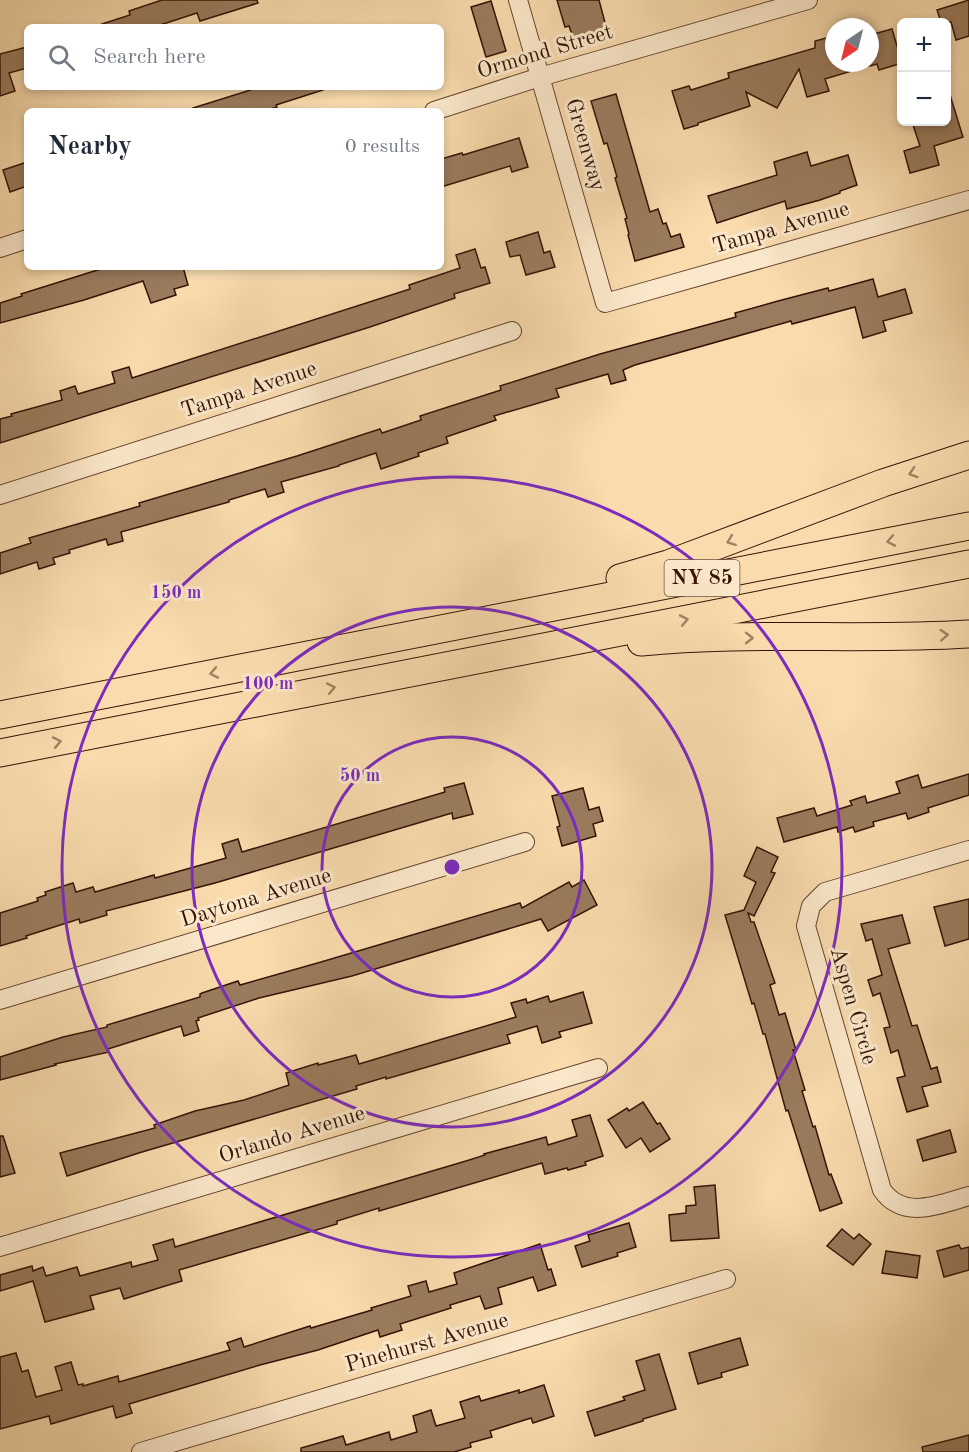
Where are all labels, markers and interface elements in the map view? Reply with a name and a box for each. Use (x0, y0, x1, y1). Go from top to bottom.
north arrow (825, 18, 879, 72)
map controls (897, 18, 951, 126)
button: + (897, 18, 951, 72)
street label: Ormond Street (475, 21, 615, 83)
search box (24, 24, 444, 90)
icon: search (45, 41, 78, 74)
text: Search here (93, 46, 206, 68)
button: − (897, 72, 951, 126)
street label: Greenway (561, 96, 609, 194)
text: Nearby (48, 134, 132, 160)
text: 0 results (345, 137, 420, 157)
street label: Tampa Avenue (710, 198, 852, 258)
street label: Tampa Avenue (178, 358, 320, 422)
one-way arrow (908, 466, 919, 478)
one-way arrow (726, 533, 736, 546)
one-way arrow (886, 534, 896, 547)
road number: NY 85 (664, 560, 740, 596)
text: 150 m (151, 584, 201, 602)
one-way arrow (678, 614, 688, 627)
one-way arrow (940, 628, 949, 641)
one-way arrow (745, 632, 754, 644)
one-way arrow (209, 666, 219, 679)
text: 100 m (243, 675, 293, 693)
one-way arrow (326, 682, 336, 695)
one-way arrow (52, 736, 62, 749)
text: 50 m (340, 767, 380, 785)
centre of rings (442, 857, 462, 877)
street label: Daytona Avenue (178, 865, 334, 931)
street label: Aspen Circle (826, 945, 880, 1067)
street label: Orlando Avenue (216, 1102, 368, 1168)
street label: Pinehurst Avenue (343, 1309, 511, 1377)

